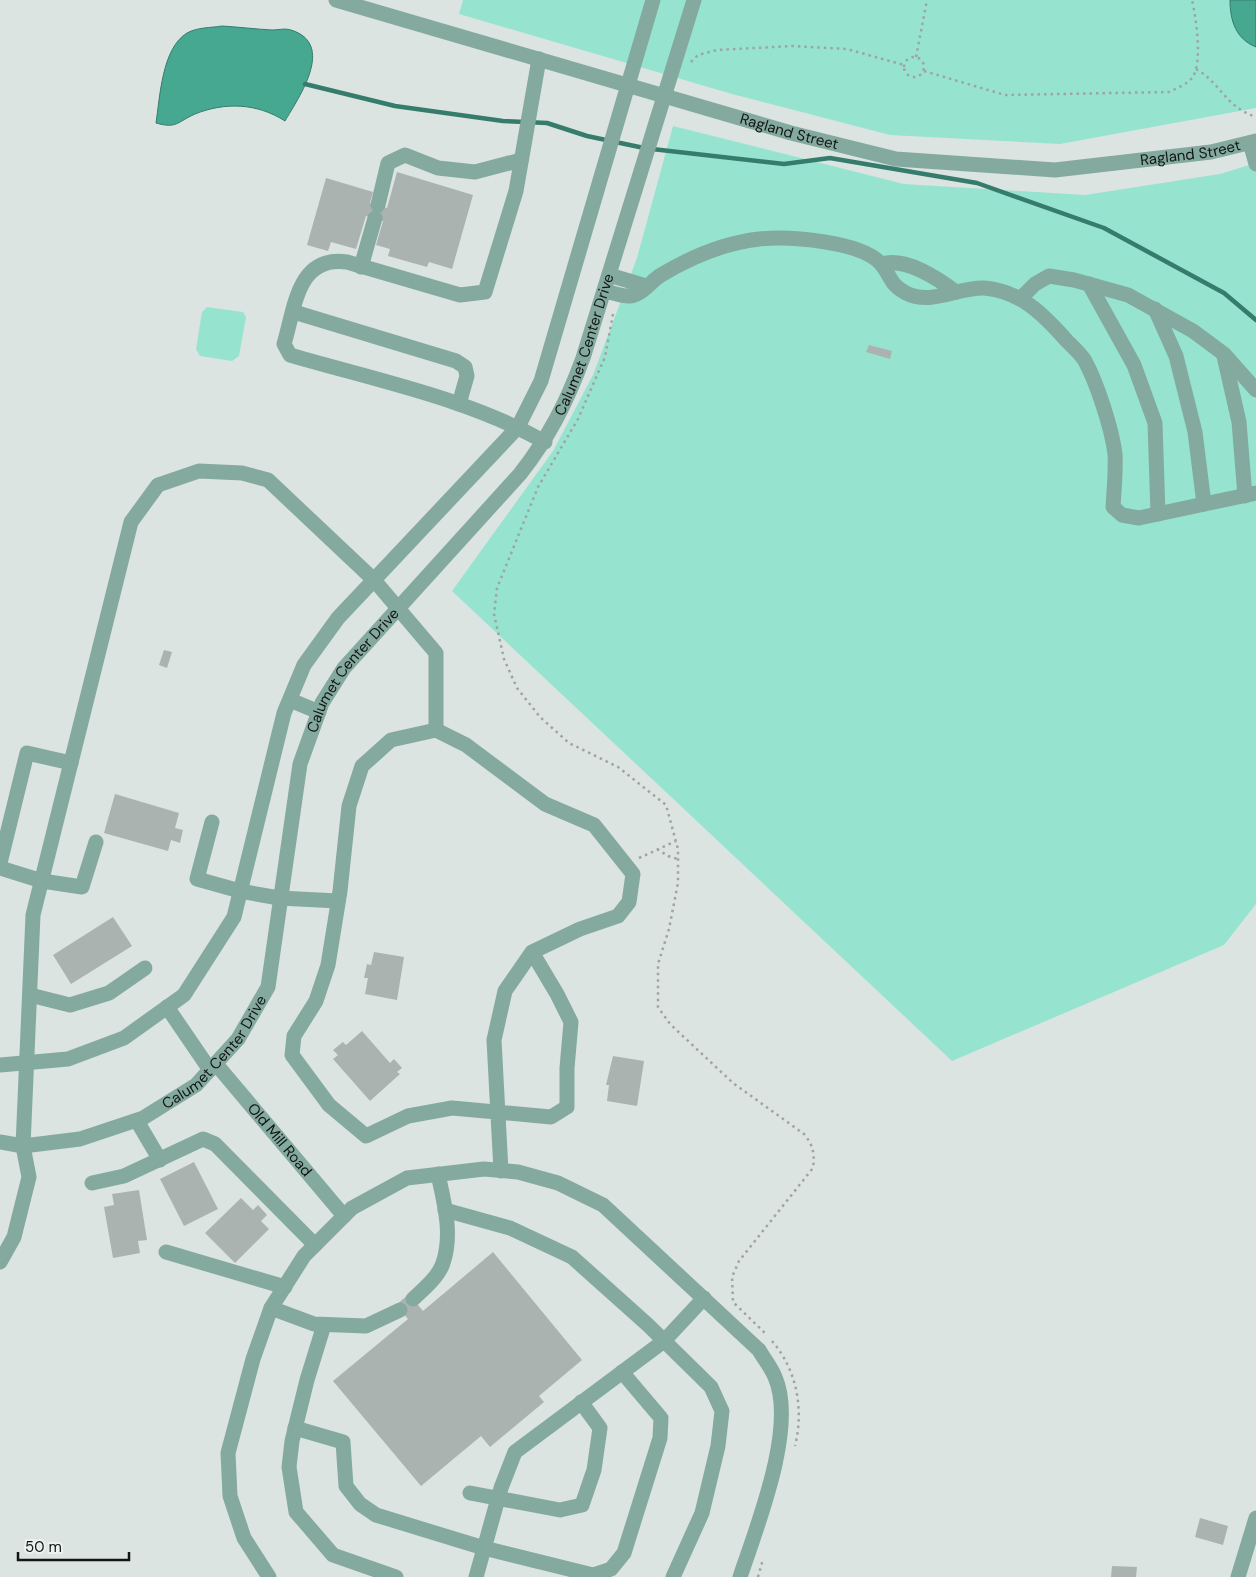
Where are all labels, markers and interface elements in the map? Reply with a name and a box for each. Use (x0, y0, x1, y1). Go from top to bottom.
street label: Ragland Street (738, 109, 841, 154)
street label: Ragland Street (1139, 135, 1243, 170)
street label: Calumet Center Drive (550, 271, 619, 419)
street label: Calumet Center Drive (302, 604, 403, 735)
street label: Calumet Center Drive (158, 992, 271, 1114)
street label: Old Mill Road (243, 1099, 317, 1181)
scale bar (18, 1530, 129, 1562)
text: 50 m (25, 1537, 62, 1557)

